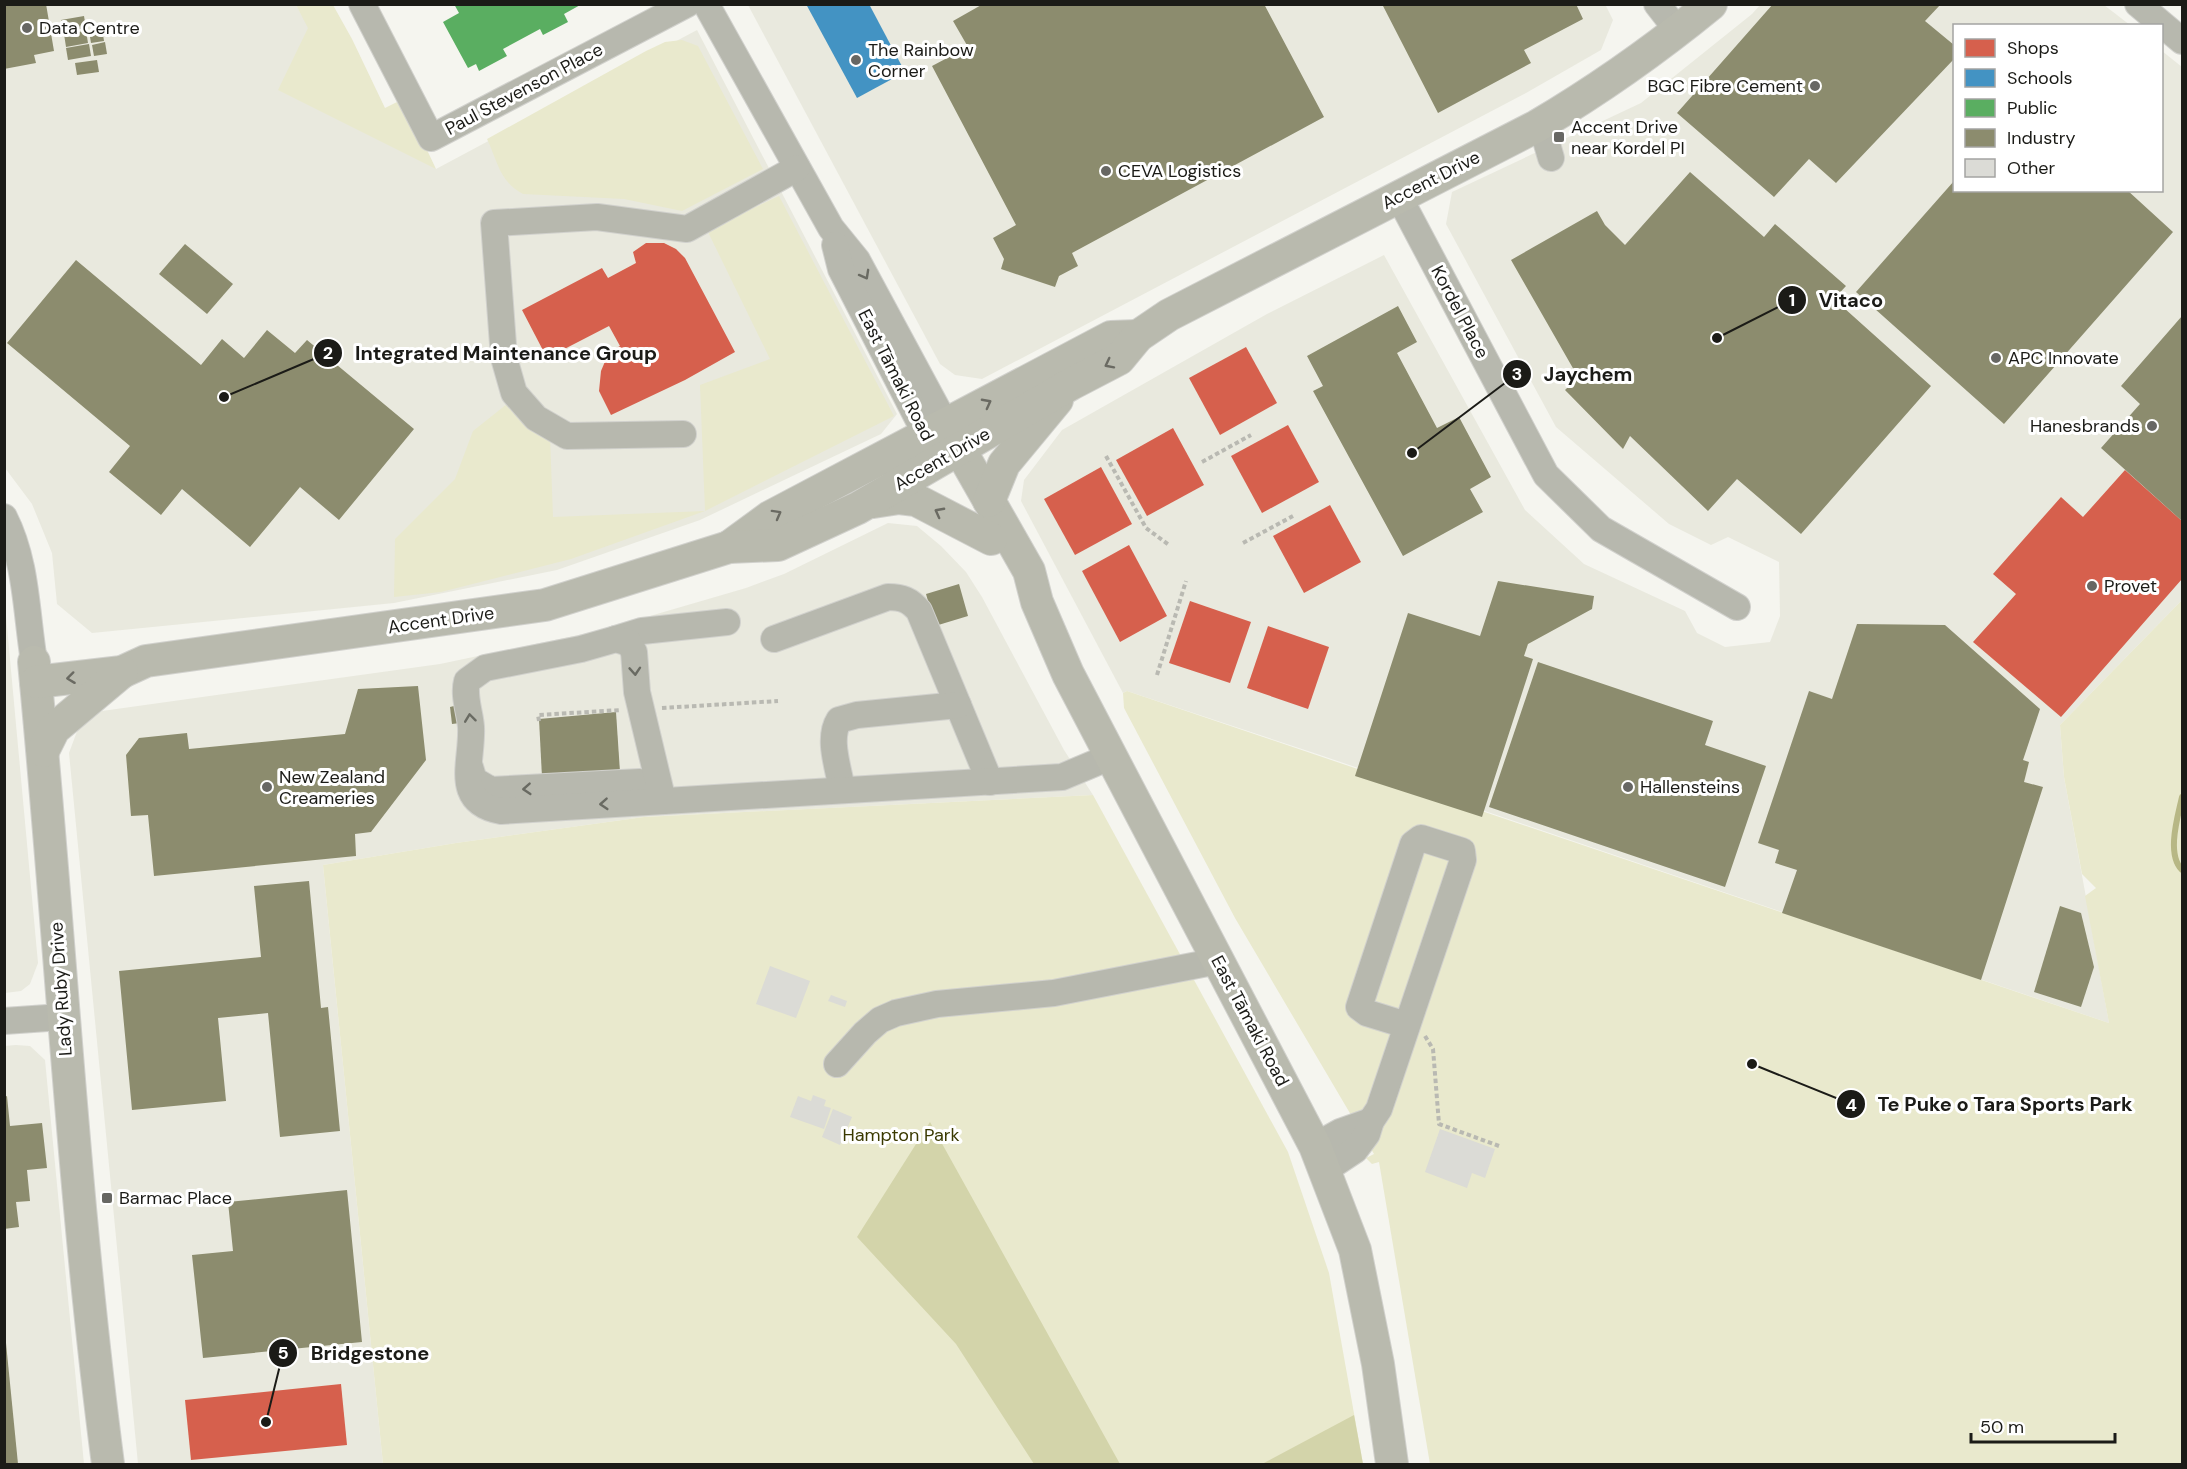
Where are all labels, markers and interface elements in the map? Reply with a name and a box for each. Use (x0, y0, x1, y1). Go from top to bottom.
place label: Data Centre (39, 16, 140, 40)
marker: Data Centre (20, 21, 34, 35)
legend (1953, 24, 2163, 192)
text: Shops (2007, 36, 2059, 60)
street label: Paul Stevenson Place (441, 37, 607, 141)
place label: The Rainbow Corner (868, 38, 974, 83)
marker: The Rainbow Corner (849, 53, 863, 67)
text: Schools (2007, 66, 2072, 90)
place label: BGC Fibre Cement (1647, 74, 1803, 98)
marker: BGC Fibre Cement (1808, 79, 1822, 93)
text: Public (2007, 96, 2058, 120)
place label: Accent Drive near Kordel PI (1571, 115, 1685, 160)
text: Industry (2007, 126, 2076, 150)
marker: Accent Drive near Kordel PI (1552, 130, 1566, 144)
street label: Accent Drive (1378, 145, 1484, 215)
text: Other (2007, 156, 2056, 180)
place label: CEVA Logistics (1118, 159, 1241, 183)
marker: CEVA Logistics (1099, 164, 1113, 178)
street label: Kordel Place (1425, 261, 1495, 363)
one-way arrow (858, 269, 869, 279)
callout: Vitaco (1777, 281, 1895, 319)
text: Vitaco (1819, 287, 1883, 313)
text: 1 (1789, 288, 1795, 312)
street label: East Tāmaki Road (852, 305, 940, 445)
callout: Integrated Maintenance Group (313, 334, 669, 372)
text: Integrated Maintenance Group (355, 340, 657, 366)
text: 2 (323, 341, 333, 365)
place label: APC Innovate (2008, 346, 2119, 370)
marker: APC Innovate (1989, 351, 2003, 365)
callout: Jaychem (1502, 355, 1645, 393)
one-way arrow (1104, 357, 1115, 369)
text: Jaychem (1544, 361, 1632, 387)
text: 3 (1512, 362, 1522, 386)
one-way arrow (980, 399, 991, 410)
place label: Hanesbrands (2030, 414, 2140, 438)
marker: Hanesbrands (2145, 419, 2159, 433)
street label: Accent Drive (890, 422, 994, 496)
one-way arrow (935, 508, 946, 519)
one-way arrow (771, 510, 781, 521)
place label: Provet (2104, 574, 2157, 598)
marker: Provet (2085, 579, 2099, 593)
street label: Accent Drive (386, 601, 496, 639)
one-way arrow (628, 667, 641, 676)
one-way arrow (67, 671, 76, 684)
one-way arrow (464, 713, 476, 722)
place label: New Zealand Creameries (279, 765, 385, 810)
place label: Hallensteins (1640, 775, 1740, 799)
marker: New Zealand Creameries (260, 780, 274, 794)
marker: Hallensteins (1621, 780, 1635, 794)
one-way arrow (523, 782, 532, 795)
one-way arrow (600, 797, 609, 810)
street label: Lady Ruby Drive (44, 921, 78, 1057)
street label: East Tāmaki Road (1205, 951, 1295, 1091)
callout: Te Puke o Tara Sports Park (1836, 1085, 2145, 1123)
text: Te Puke o Tara Sports Park (1877, 1091, 2133, 1117)
text: 4 (1845, 1093, 1857, 1117)
park label: Hampton Park (842, 1123, 960, 1147)
place label: Barmac Place (119, 1186, 232, 1210)
marker: Barmac Place (100, 1191, 114, 1205)
callout: Bridgestone (268, 1334, 441, 1372)
text: Bridgestone (311, 1340, 429, 1366)
text: 5 (277, 1341, 289, 1365)
scale bar (1971, 1406, 2115, 1444)
text: 50 m (1980, 1415, 2024, 1439)

